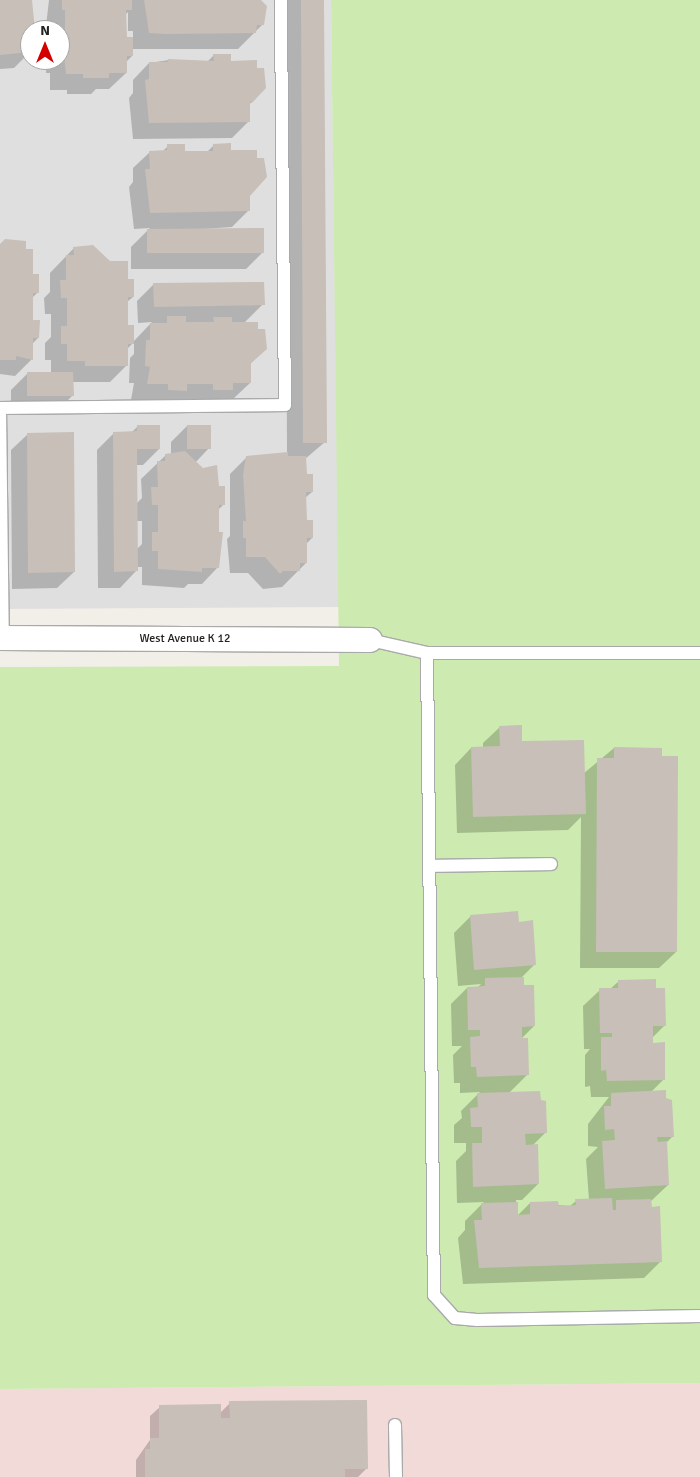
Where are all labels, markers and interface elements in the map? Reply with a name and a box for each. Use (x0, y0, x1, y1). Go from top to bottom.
north arrow (20, 20, 70, 70)
text: N (40, 22, 50, 39)
street label: West Avenue K 12 (140, 632, 230, 646)

